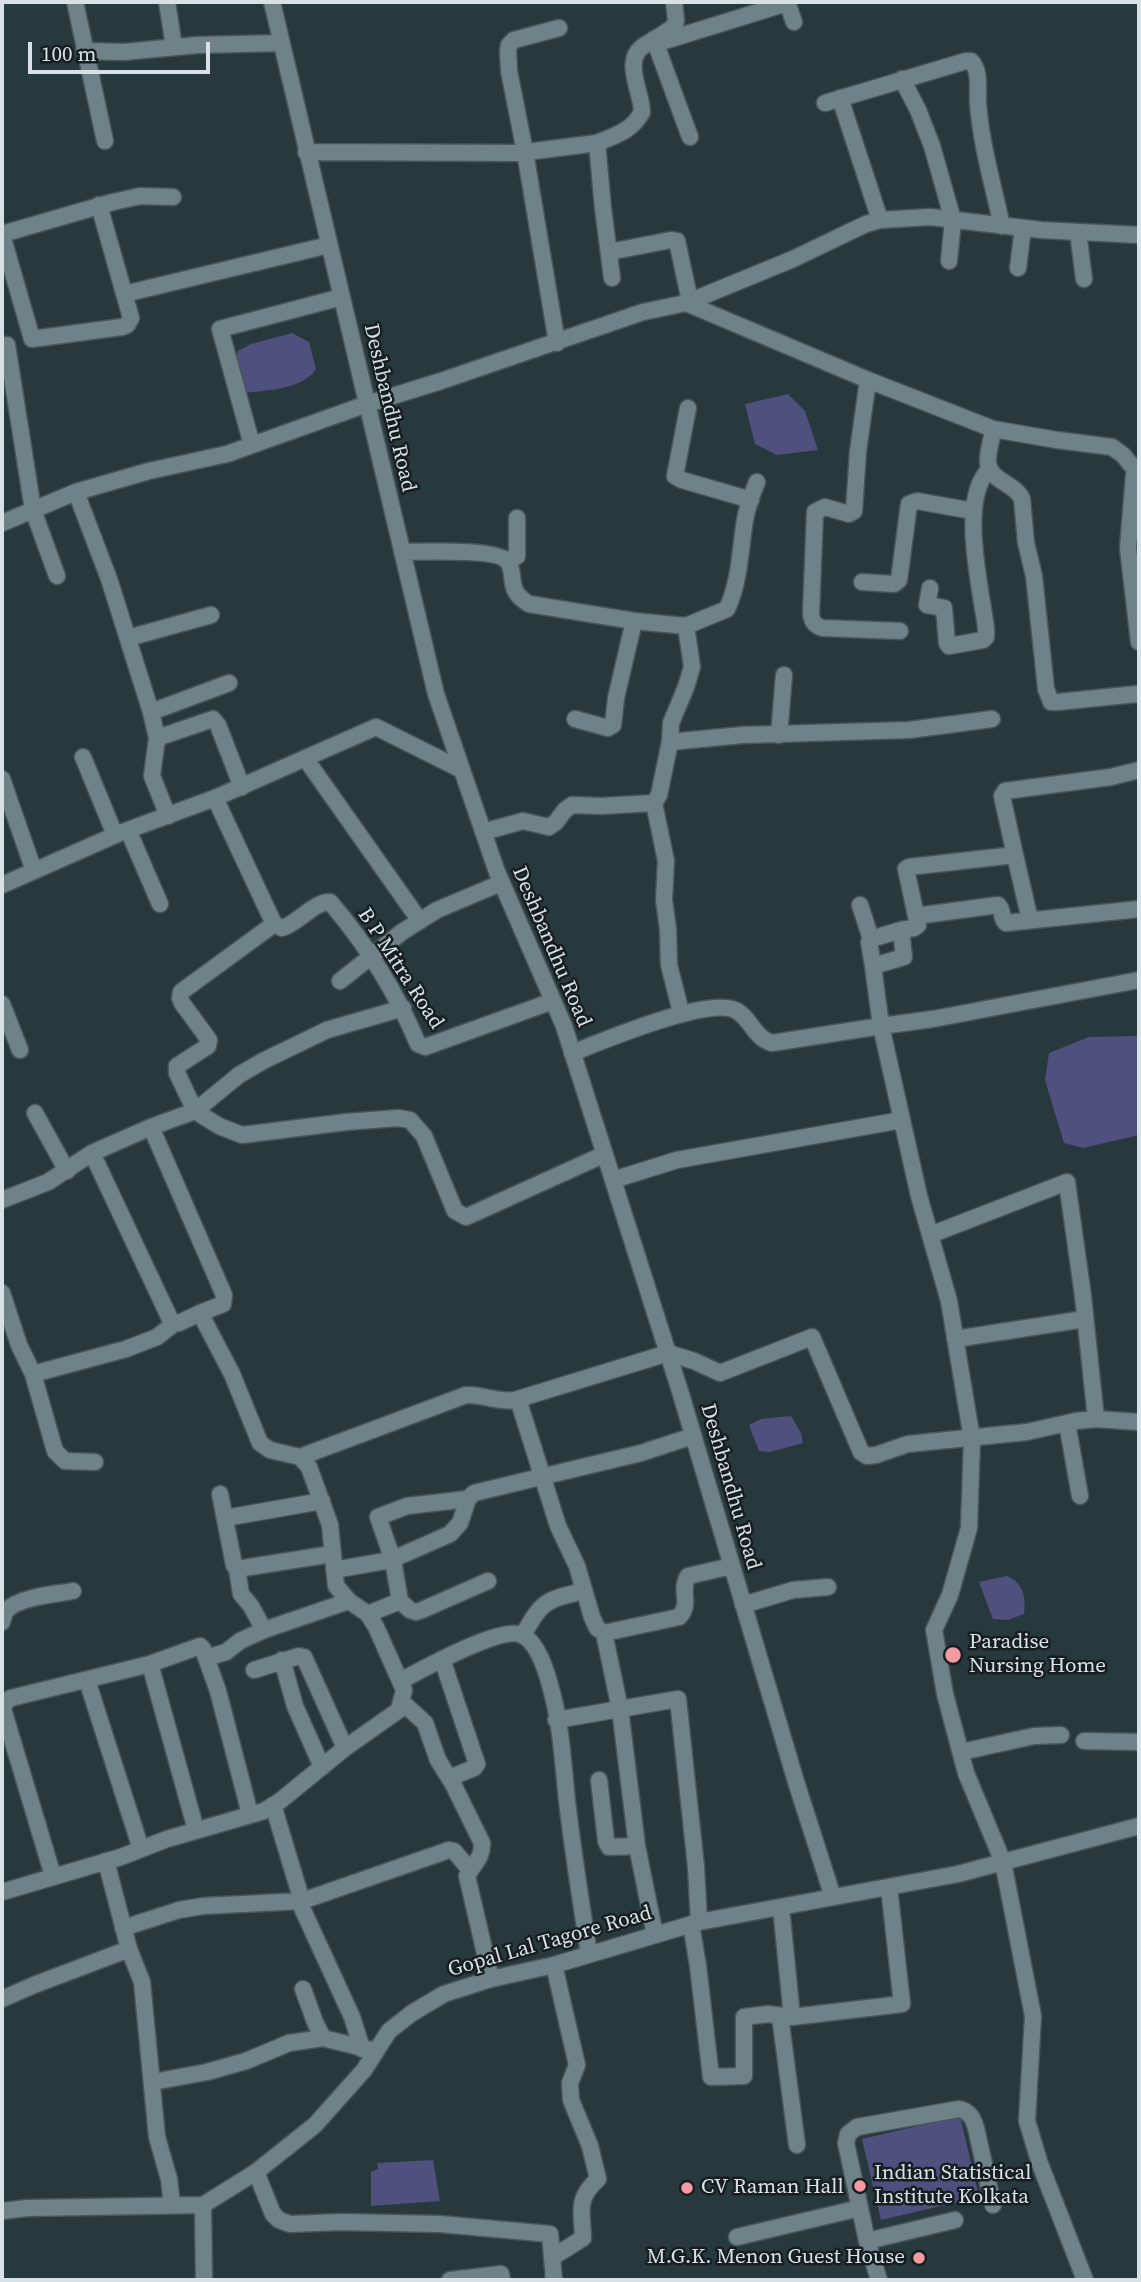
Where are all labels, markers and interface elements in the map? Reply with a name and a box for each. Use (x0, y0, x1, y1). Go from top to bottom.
scale bar (32, 28, 214, 72)
text: 100 m (41, 39, 96, 68)
street label: Deshbandhu Road (357, 322, 421, 494)
street label: Deshbandhu Road (506, 863, 596, 1031)
street label: B P Mitra Road (352, 904, 448, 1034)
street label: Deshbandhu Road (694, 1401, 766, 1573)
place label: Paradise Nursing Home (969, 1630, 1106, 1680)
marker: Paradise Nursing Home (943, 1645, 963, 1665)
street label: Gopal Lal Tagore Road (445, 1901, 655, 1983)
place label: Indian Statistical Institute Kolkata (874, 2161, 1031, 2211)
place label: CV Raman Hall (701, 2175, 844, 2201)
marker: Indian Statistical Institute Kolkata (852, 2178, 868, 2194)
marker: CV Raman Hall (679, 2180, 695, 2196)
place label: M.G.K. Menon Guest House (647, 2245, 905, 2271)
marker: M.G.K. Menon Guest House (911, 2250, 927, 2266)

